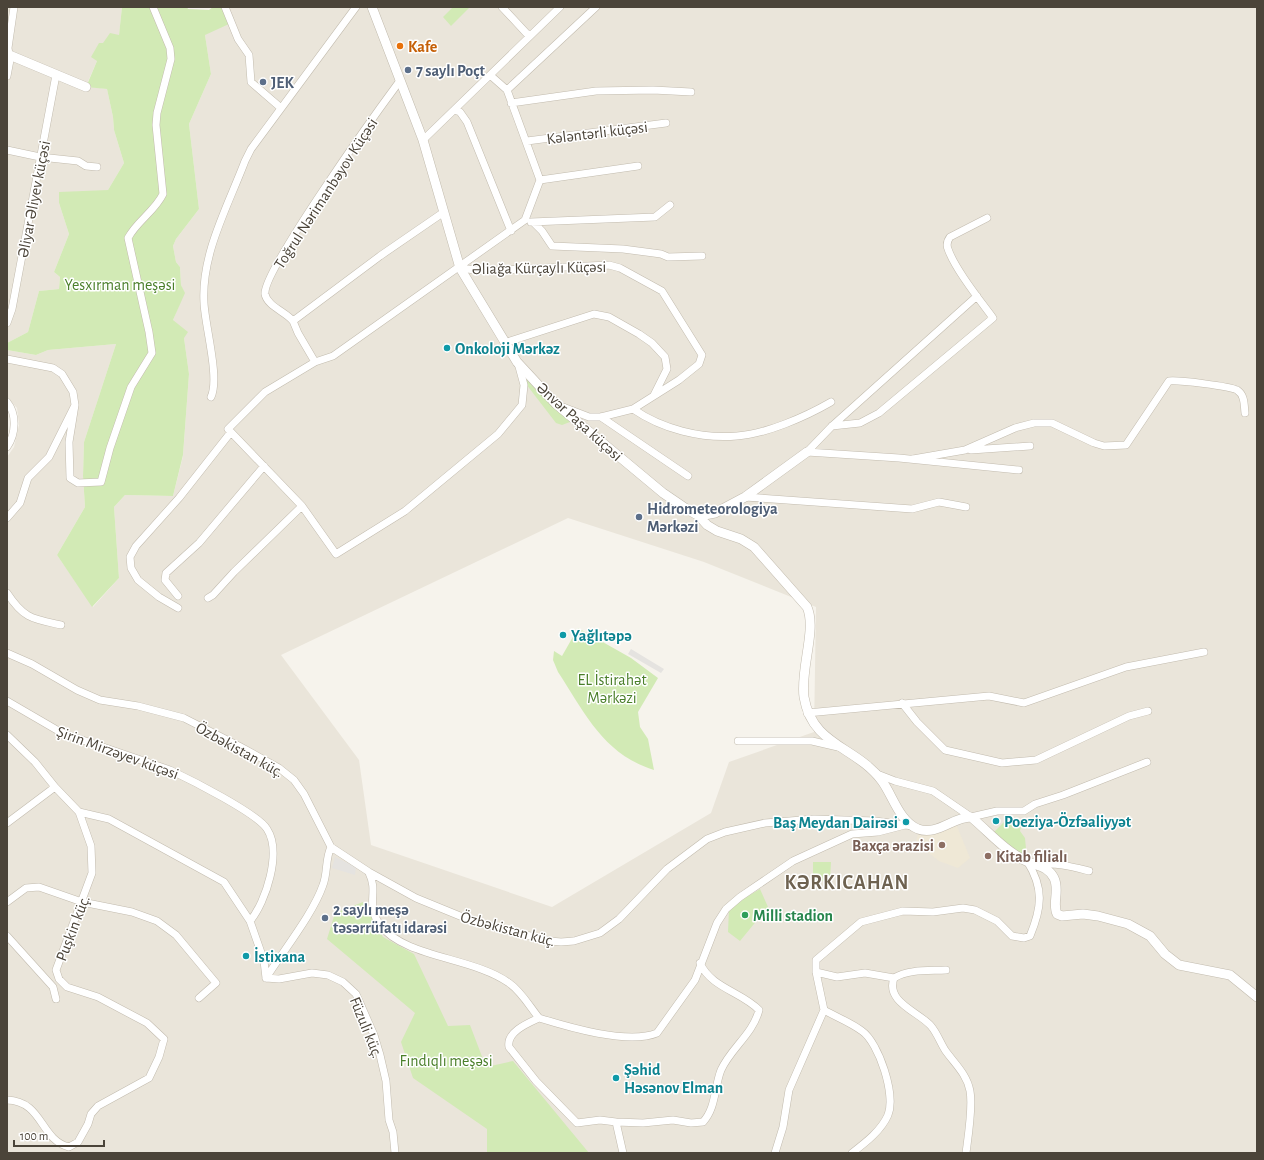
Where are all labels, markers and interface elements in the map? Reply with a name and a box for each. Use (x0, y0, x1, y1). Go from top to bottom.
place label: Kafe (408, 39, 438, 55)
marker: Kafe (395, 41, 405, 51)
place label: 7 saylı Poçt (416, 63, 485, 80)
marker: 7 saylı Poçt (403, 65, 413, 75)
place label: JEK (271, 75, 295, 91)
marker: JEK (258, 77, 268, 87)
street label: Toğrul Nərimanbəyov Küçəsi (271, 115, 381, 272)
street label: Kələntərli küçəsi (546, 119, 649, 147)
street label: Əliyar Əliyev küçəsi (15, 139, 54, 259)
street label: Əliağa Kürçaylı Küçəsi (472, 259, 607, 278)
park label: Yesxırman meşəsi (65, 277, 175, 293)
place label: Onkoloji Mərkəz (455, 341, 560, 358)
marker: Onkoloji Mərkəz (442, 343, 452, 353)
street label: Ənvər Paşa küçəsi (533, 379, 625, 464)
place label: Hidrometeorologiya Mərkəzi (647, 501, 778, 535)
marker: Hidrometeorologiya Mərkəzi (634, 512, 644, 522)
place label: Yağlıtəpə (571, 628, 632, 644)
marker: Yağlıtəpə (558, 630, 568, 640)
park label: EL İstirahət Mərkəzi (577, 670, 647, 706)
street label: Özbəkistan küç. (193, 718, 287, 780)
street label: Şirin Mirzəyev küçəsi (54, 723, 181, 783)
place label: Poeziya-Özfəaliyyət (1004, 812, 1132, 831)
place label: Baş Meydan Dairəsi (773, 815, 898, 832)
marker: Poeziya-Özfəaliyyət (991, 816, 1001, 826)
marker: Baş Meydan Dairəsi (901, 817, 911, 827)
place label: Baxça ərazisi (852, 838, 934, 854)
marker: Baxça ərazisi (937, 840, 947, 850)
place label: Kitab filialı (996, 849, 1067, 865)
marker: Kitab filialı (983, 851, 993, 861)
district label: KƏRKICAHAN (784, 873, 910, 893)
street label: Puşkin küç. (53, 893, 93, 963)
place label: 2 saylı meşə təsərrüfatı idarəsi (333, 902, 447, 936)
street label: Özbəkistan küç. (459, 907, 557, 949)
place label: Milli stadion (753, 908, 833, 924)
marker: Milli stadion (740, 910, 750, 920)
marker: 2 saylı meşə təsərrüfatı idarəsi (320, 913, 330, 923)
place label: İstixana (254, 947, 305, 965)
marker: İstixana (241, 951, 251, 961)
street label: Füzuli küç. (347, 995, 386, 1060)
park label: Fındıqlı meşəsi (399, 1053, 493, 1069)
place label: Şəhid Həsənov Elman (624, 1062, 723, 1096)
marker: Şəhid Həsənov Elman (611, 1073, 621, 1083)
scale bar (14, 1122, 104, 1148)
text: 100 m (20, 1130, 48, 1142)

